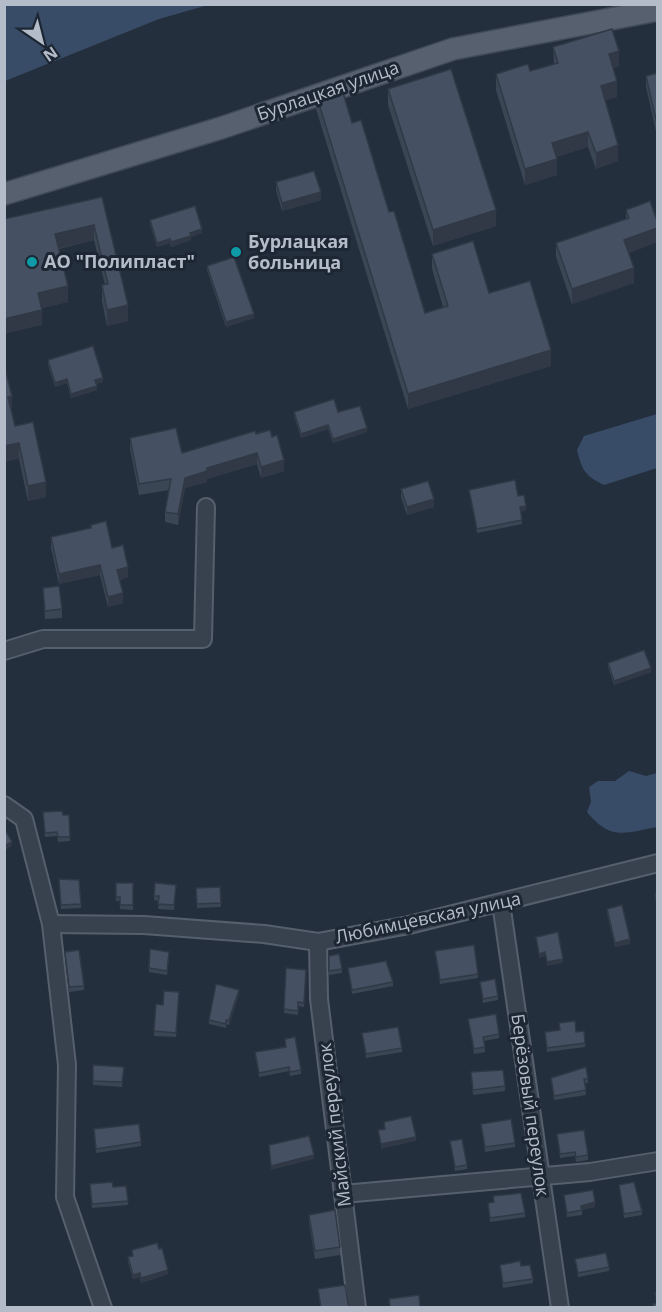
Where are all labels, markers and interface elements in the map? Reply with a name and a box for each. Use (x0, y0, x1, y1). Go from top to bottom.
north arrow (12, 12, 72, 72)
text: N (39, 42, 62, 67)
street label: Бурлацкая улица (254, 55, 402, 126)
place label: Бурлацкая больница (248, 229, 349, 274)
marker: Бурлацкая больница (229, 245, 243, 259)
place label: АО "Полипласт" (44, 249, 195, 273)
marker: АО "Полипласт" (25, 255, 39, 269)
street label: Любимцевская улица (333, 886, 523, 948)
street label: Берёзовый переулок (506, 1012, 556, 1198)
street label: Майский переулок (312, 1041, 356, 1208)

